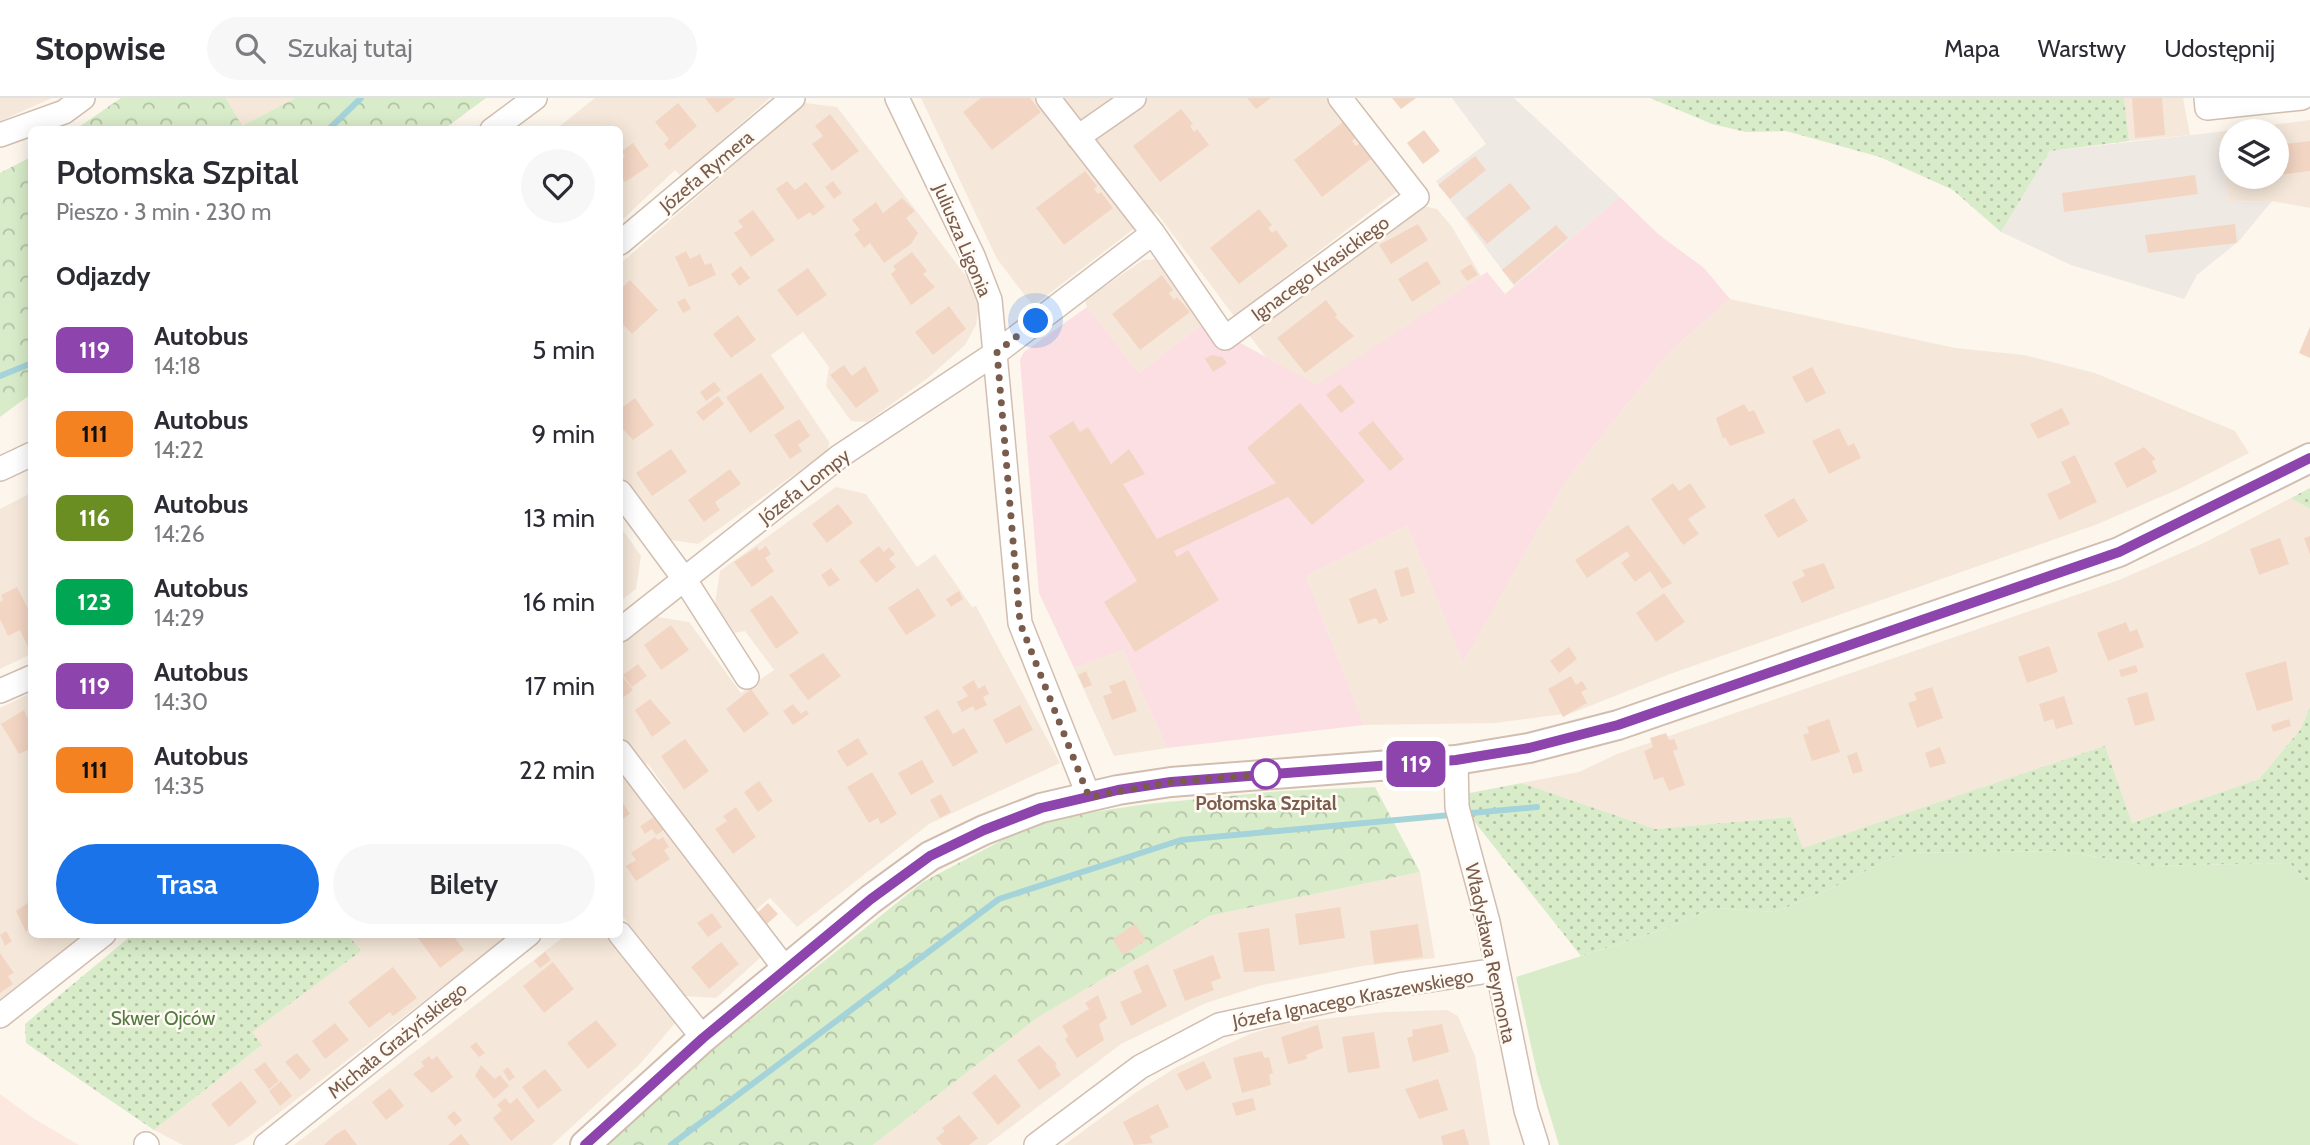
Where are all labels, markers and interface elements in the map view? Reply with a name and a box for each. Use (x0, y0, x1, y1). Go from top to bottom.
search box (207, 17, 697, 80)
text: Stopwise (35, 28, 165, 68)
icon: search (231, 29, 269, 67)
text: Szukaj tutaj (287, 32, 413, 64)
text: Mapa (1944, 34, 2000, 63)
text: Warstwy (2038, 34, 2126, 63)
text: Udostępnij (2164, 34, 2275, 63)
map controls (2219, 119, 2289, 189)
button: layers (2219, 119, 2289, 189)
street label: Józefa Rymera (654, 126, 758, 218)
button: heart (521, 149, 595, 223)
text: Połomska Szpital (56, 152, 299, 192)
street label: Juliusza Ligonia (928, 179, 997, 300)
text: Pieszo · 3 min · 230 m (56, 198, 272, 226)
street label: Ignacego Krasickiego (1247, 211, 1394, 326)
text: Odjazdy (56, 260, 151, 292)
your location (1018, 303, 1053, 338)
text: Autobus (154, 320, 248, 352)
text: 5 min (532, 334, 595, 366)
text: 119 (79, 335, 110, 364)
text: 14:18 (154, 352, 201, 380)
text: Autobus (154, 404, 248, 436)
text: 9 min (532, 418, 595, 450)
text: 111 (81, 419, 108, 448)
text: 14:22 (154, 436, 204, 464)
street label: Józefa Lompy (753, 443, 855, 530)
text: Autobus (154, 488, 248, 520)
text: 13 min (524, 502, 595, 534)
text: 116 (79, 503, 110, 532)
text: 14:26 (154, 520, 205, 548)
text: Autobus (154, 572, 248, 604)
text: 16 min (523, 586, 595, 618)
text: 123 (77, 587, 112, 616)
text: 14:29 (154, 604, 205, 632)
text: Autobus (154, 656, 248, 688)
text: 17 min (525, 670, 595, 702)
text: 119 (79, 671, 110, 700)
text: 14:30 (154, 688, 208, 716)
text: Autobus (154, 740, 248, 772)
line badge: 119 (1376, 741, 1456, 787)
text: 119 (1400, 749, 1432, 778)
text: 22 min (519, 754, 595, 786)
text: 111 (81, 755, 108, 784)
marker: Połomska Szpital (1251, 759, 1281, 789)
text: 14:35 (154, 772, 204, 800)
place label: Połomska Szpital (1195, 792, 1337, 815)
button: Trasa (56, 844, 319, 924)
button: Bilety (333, 844, 595, 924)
street label: Władysława Reymonta (1460, 861, 1521, 1045)
street label: Józefa Ignacego Kraszewskiego (1230, 964, 1476, 1033)
street label: Michała Grażyńskiego (323, 977, 471, 1103)
park label: Skwer Ojców (111, 1007, 215, 1030)

